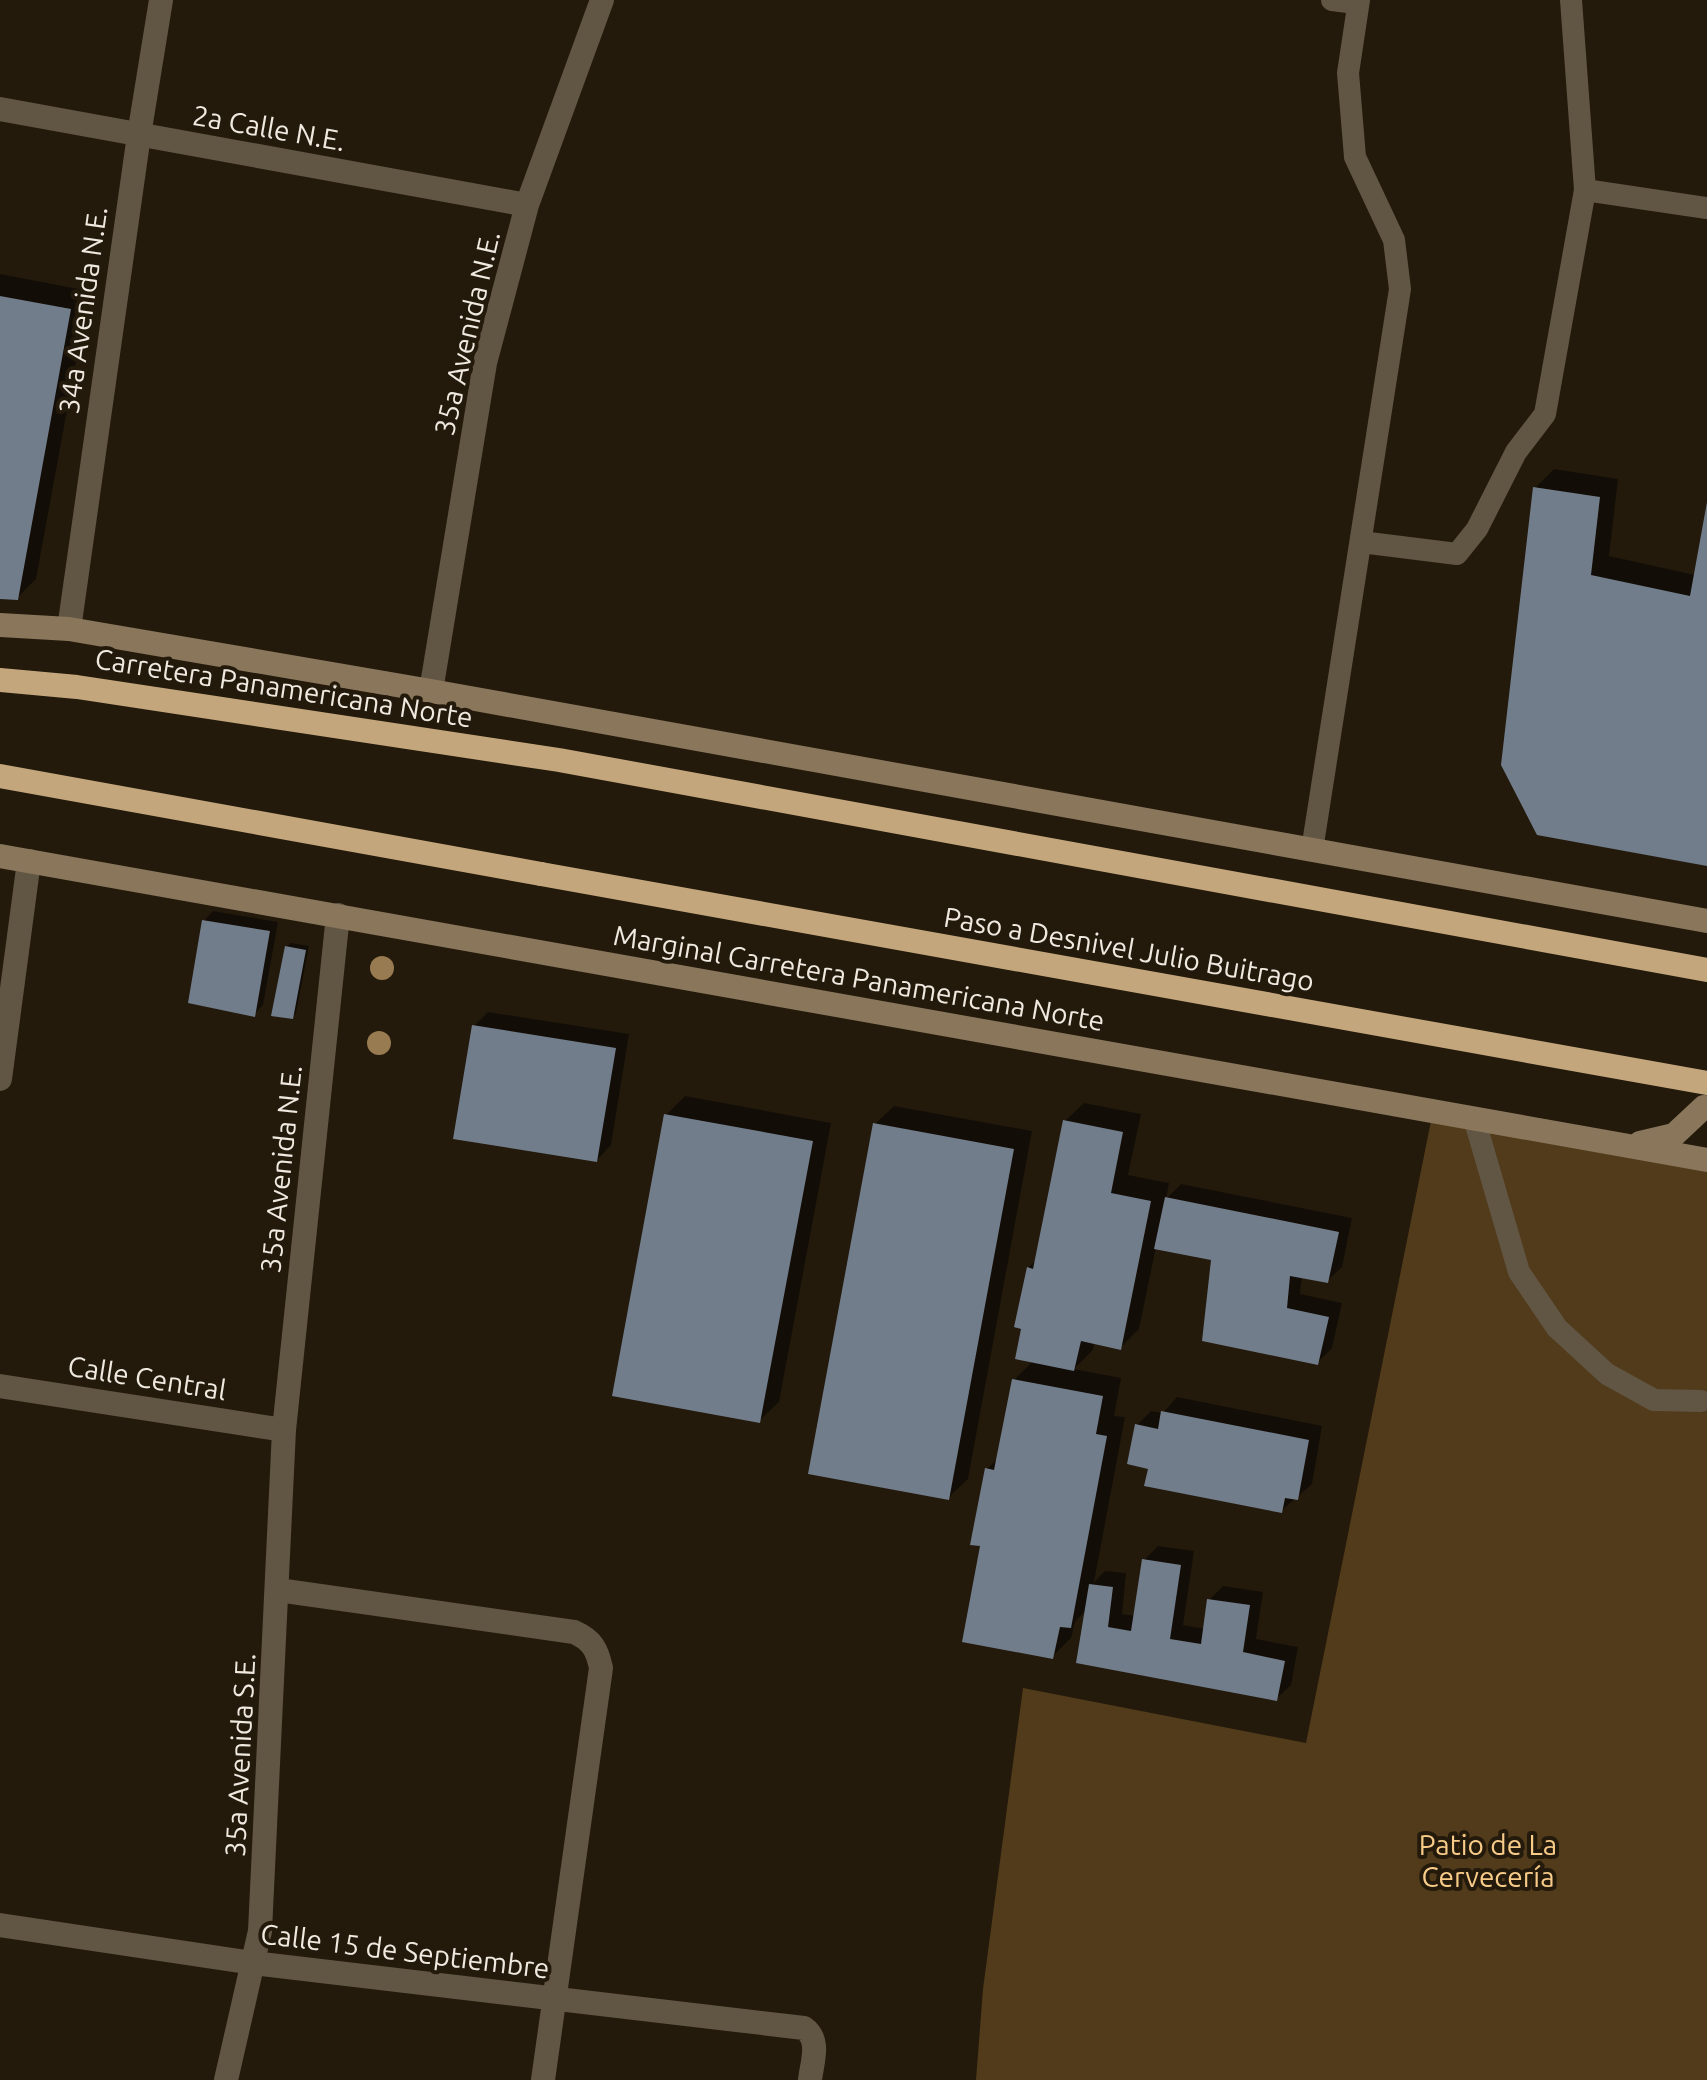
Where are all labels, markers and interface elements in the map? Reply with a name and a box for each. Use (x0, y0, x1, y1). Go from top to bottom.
street label: 2a Calle N.E. (190, 99, 348, 156)
street label: 34a Avenida N.E. (53, 204, 112, 416)
street label: 35a Avenida N.E. (428, 228, 505, 438)
street label: Carretera Panamericana Norte (93, 642, 475, 733)
street label: Paso a Desnivel Julio Buitrago (942, 901, 1317, 996)
street label: Marginal Carretera Panamericana Norte (611, 919, 1107, 1036)
street label: 35a Avenida N.E. (254, 1063, 307, 1275)
street label: Calle Central (66, 1350, 229, 1405)
street label: 35a Avenida S.E. (219, 1652, 260, 1858)
park label: Patio de La Cervecería (1419, 1829, 1557, 1892)
street label: Calle 15 de Septiembre (259, 1917, 551, 1984)

